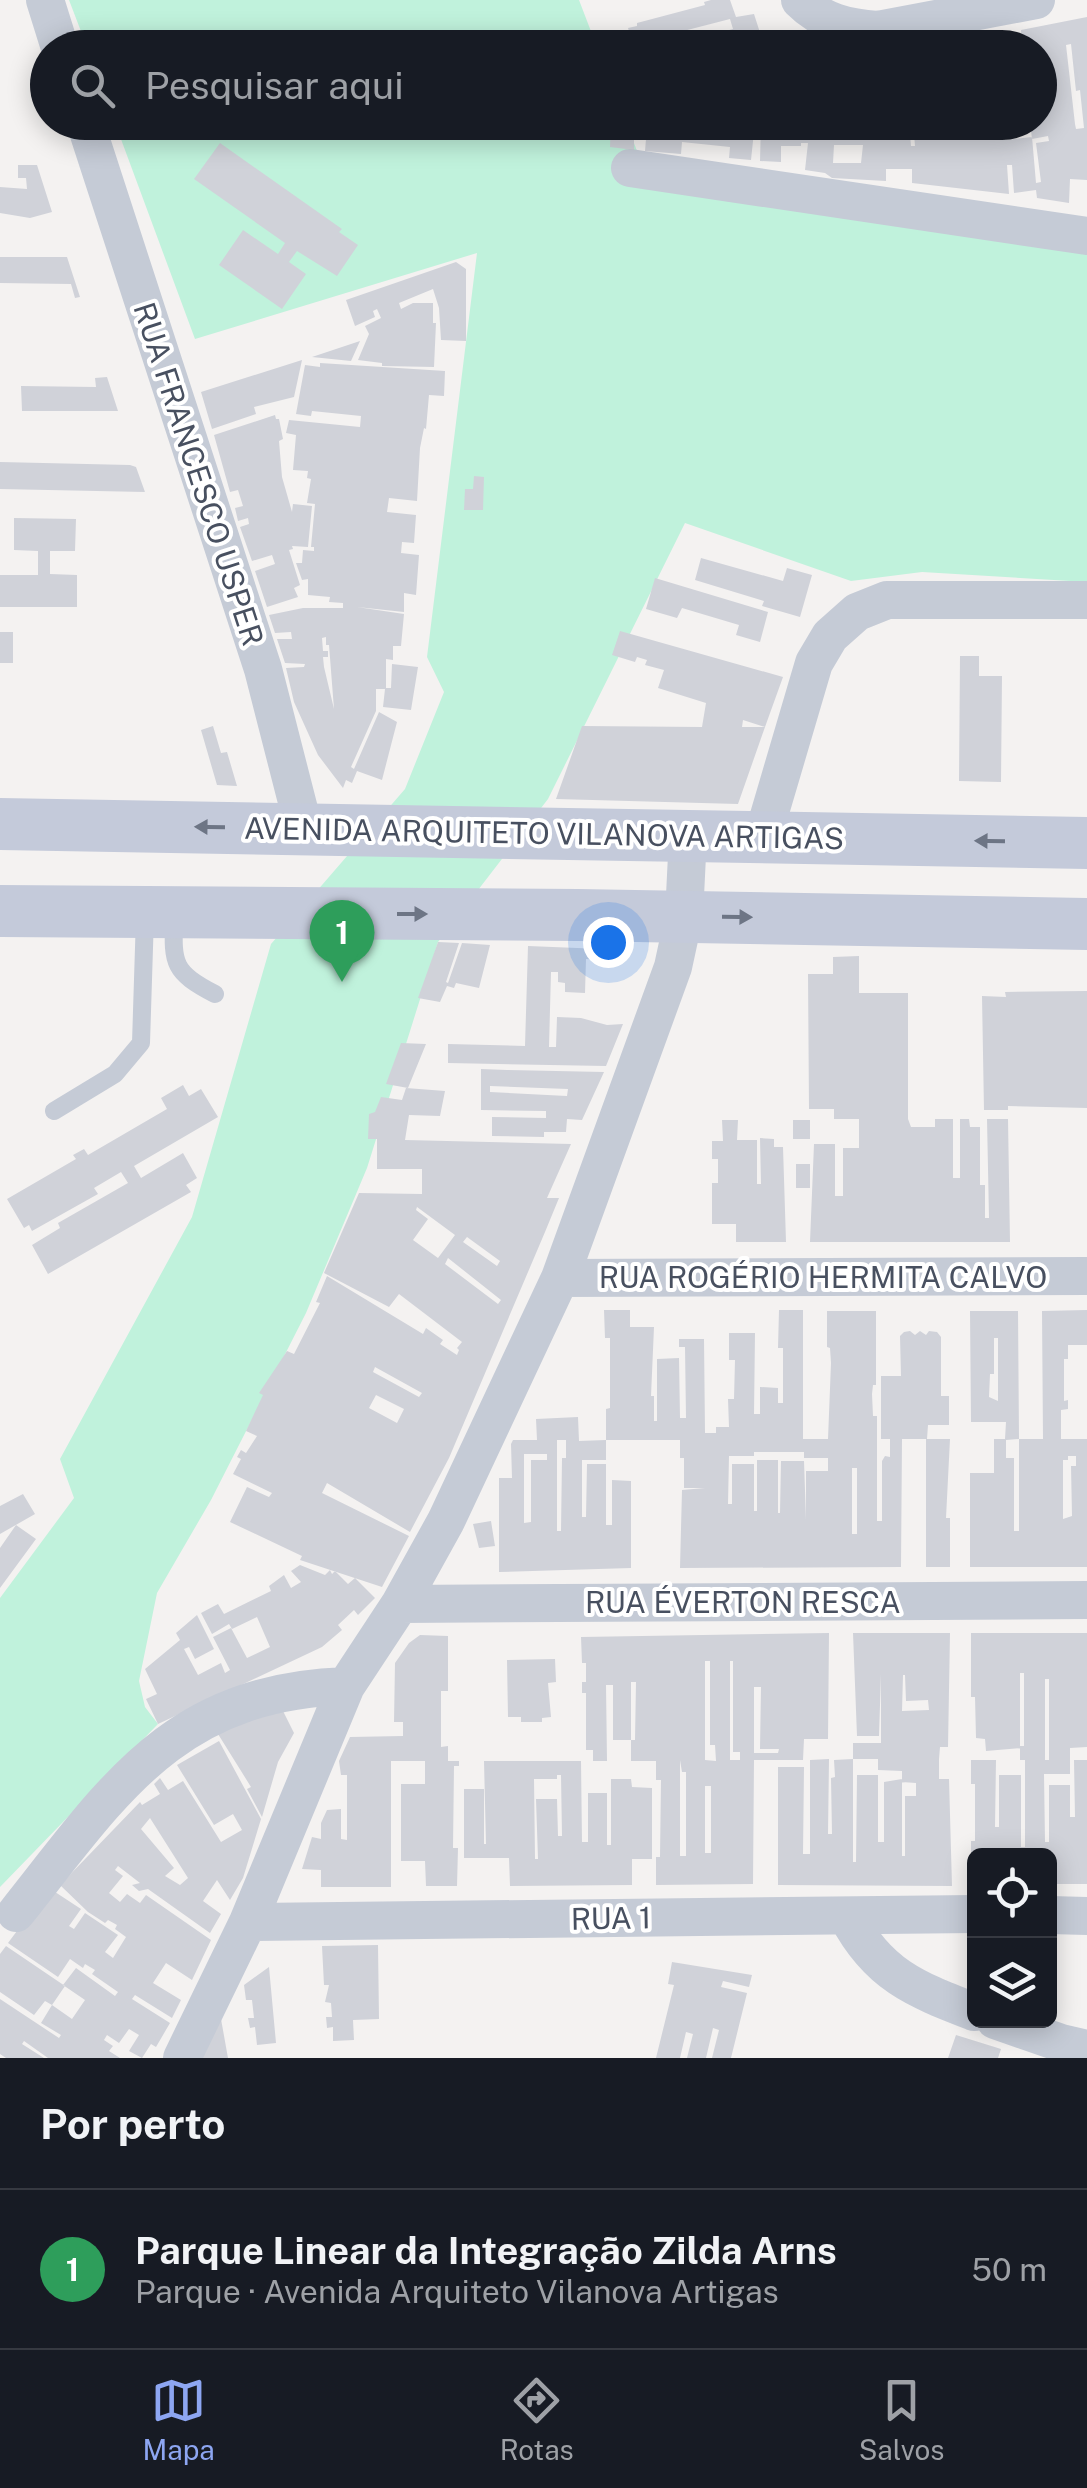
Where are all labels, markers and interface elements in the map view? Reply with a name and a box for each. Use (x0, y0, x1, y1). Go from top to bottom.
search box (30, 30, 1057, 140)
icon: search (65, 58, 120, 113)
text: Pesquisar aqui (145, 63, 404, 108)
street label: RUA FRANCESCO USPER (126, 298, 272, 650)
street label: AVENIDA ARQUITETO VILANOVA ARTIGAS (244, 810, 844, 856)
one-way arrow (193, 819, 225, 835)
one-way arrow (973, 832, 1005, 848)
pin: 1 (310, 900, 374, 982)
one-way arrow (397, 906, 429, 922)
one-way arrow (722, 910, 754, 926)
your location (583, 917, 634, 968)
street label: RUA ROGÉRIO HERMITA CALVO (599, 1259, 1047, 1295)
street label: RUA ÉVERTON RESCA (585, 1584, 901, 1620)
map controls (967, 1848, 1057, 2028)
button: locate (967, 1848, 1057, 1938)
street label: RUA 1 (570, 1899, 652, 1937)
button: layers (967, 1938, 1057, 2028)
text: Por perto (40, 2099, 225, 2148)
text: Parque Linear da Integração Zilda Arns (135, 2228, 837, 2273)
text: 1 (66, 2251, 79, 2288)
text: 50 m (971, 2251, 1047, 2288)
text: Parque · Avenida Arquiteto Vilanova Artigas (135, 2273, 779, 2310)
tab: Mapa (143, 2373, 215, 2466)
tab: Rotas (500, 2373, 574, 2466)
tab: Salvos (859, 2373, 944, 2466)

